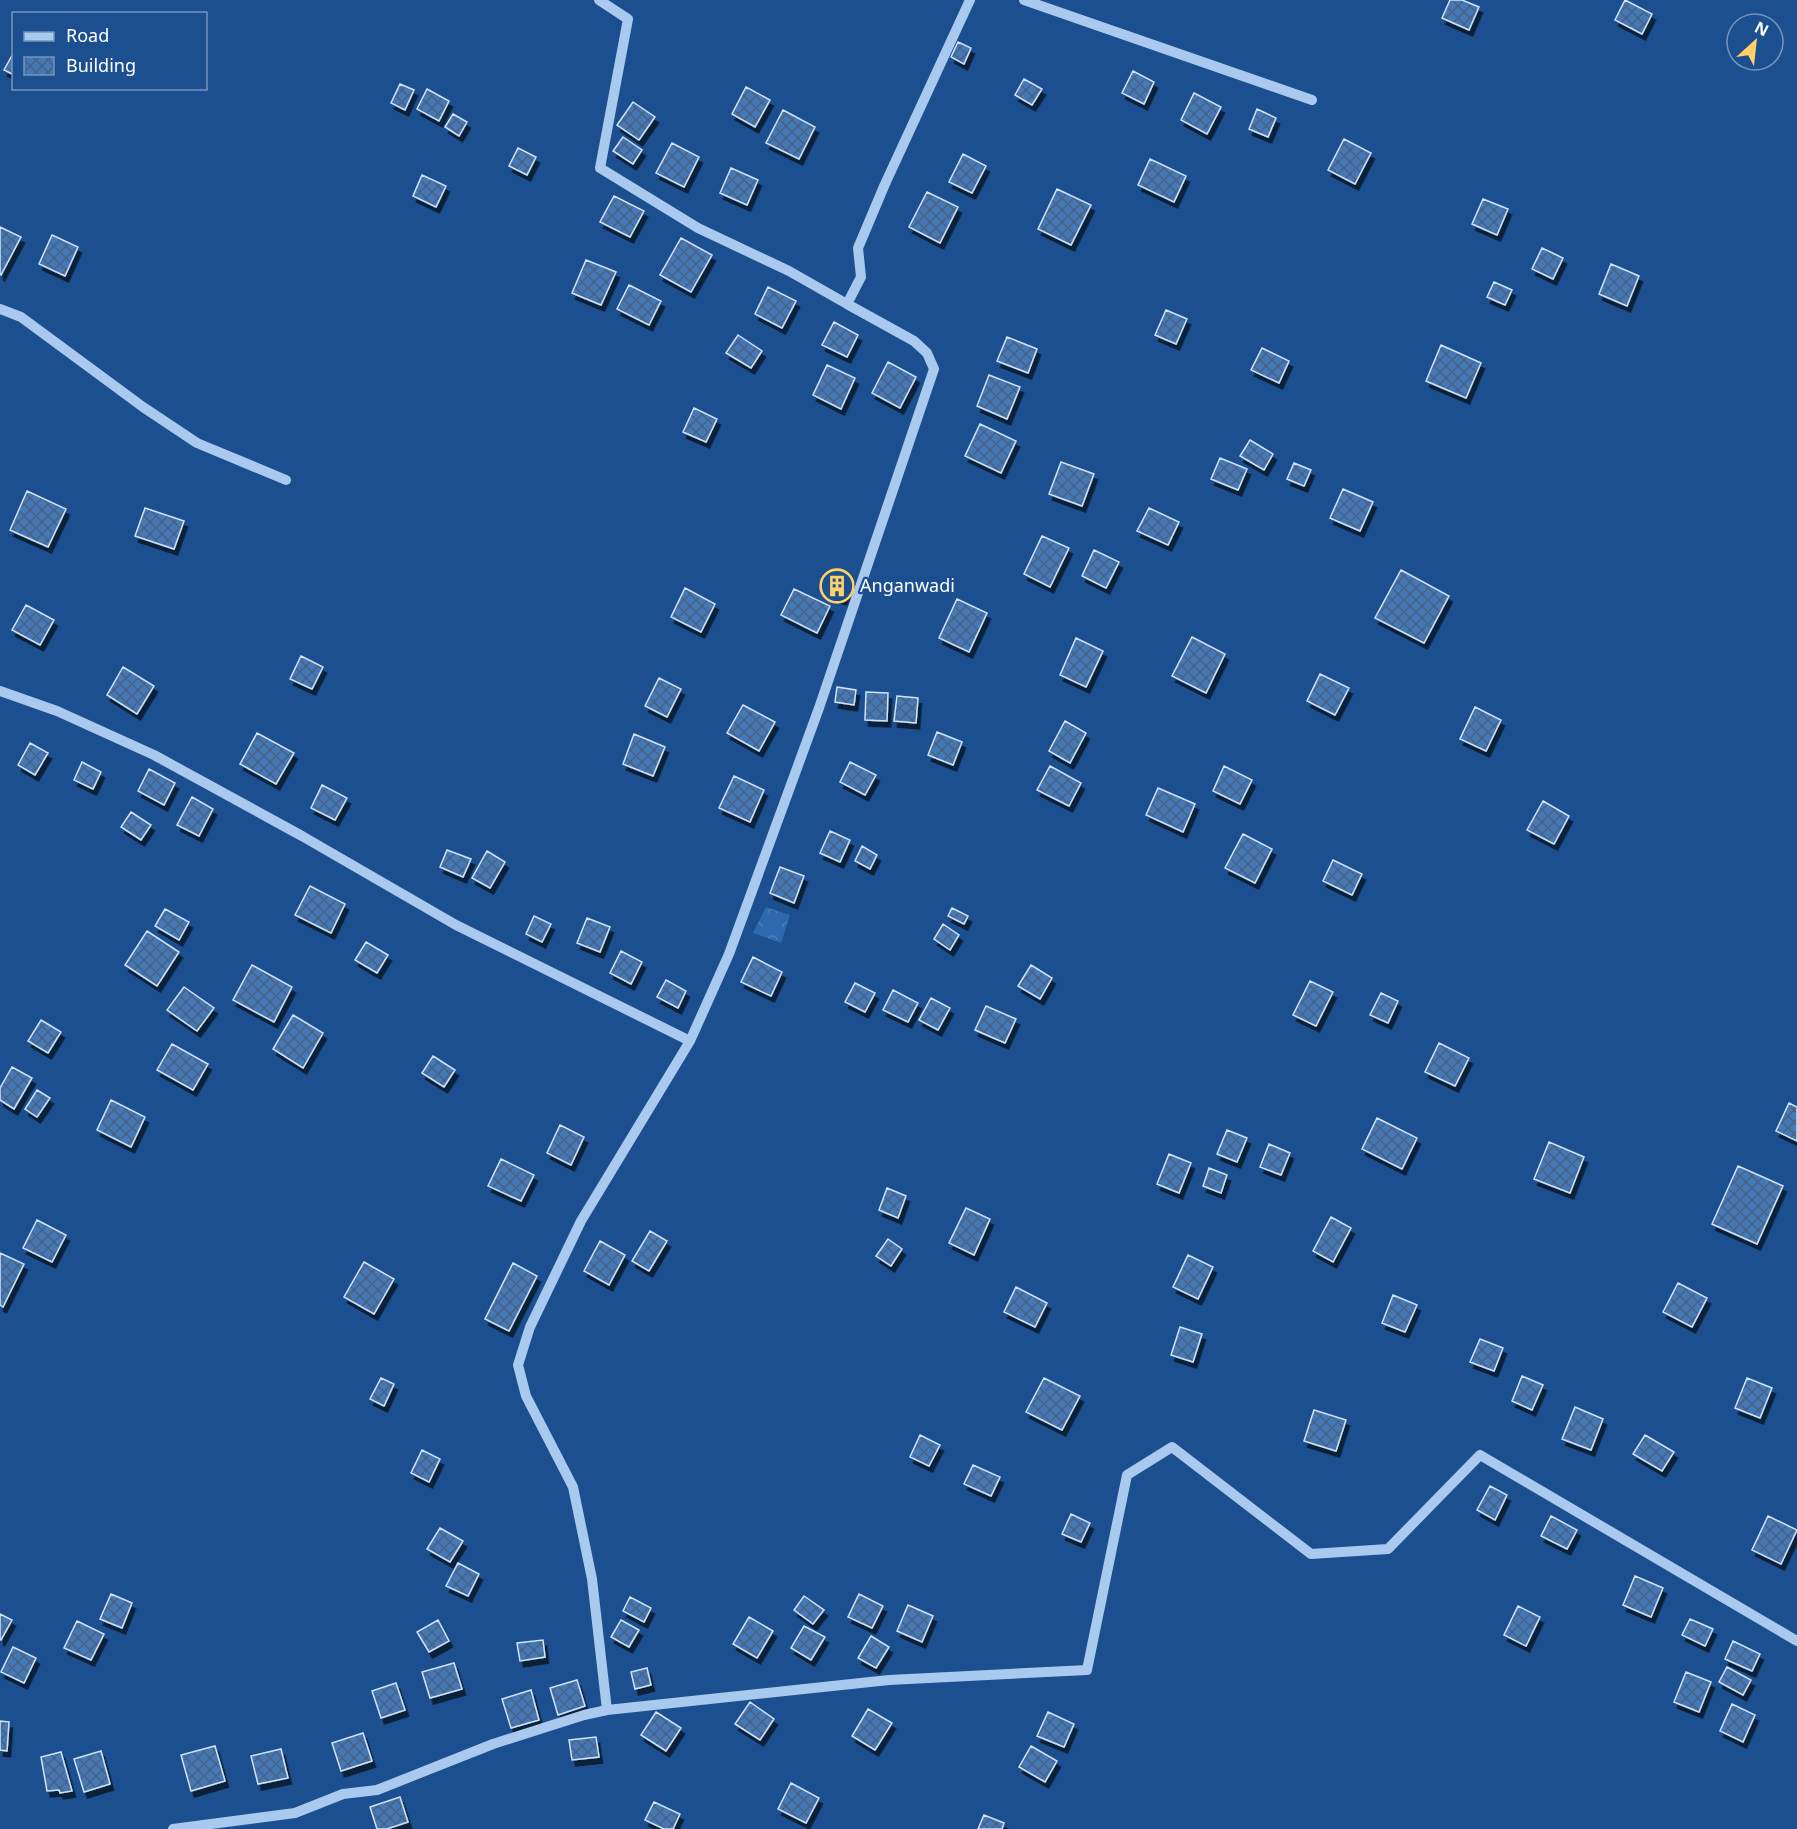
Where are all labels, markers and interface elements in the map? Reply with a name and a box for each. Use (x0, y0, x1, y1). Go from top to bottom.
legend (12, 12, 207, 90)
north arrow (1725, 12, 1785, 72)
text: N (1751, 16, 1773, 41)
text: Road (66, 23, 109, 47)
text: Building (66, 53, 136, 77)
building icon: Anganwadi (819, 568, 855, 604)
place label: Anganwadi (860, 573, 955, 597)

